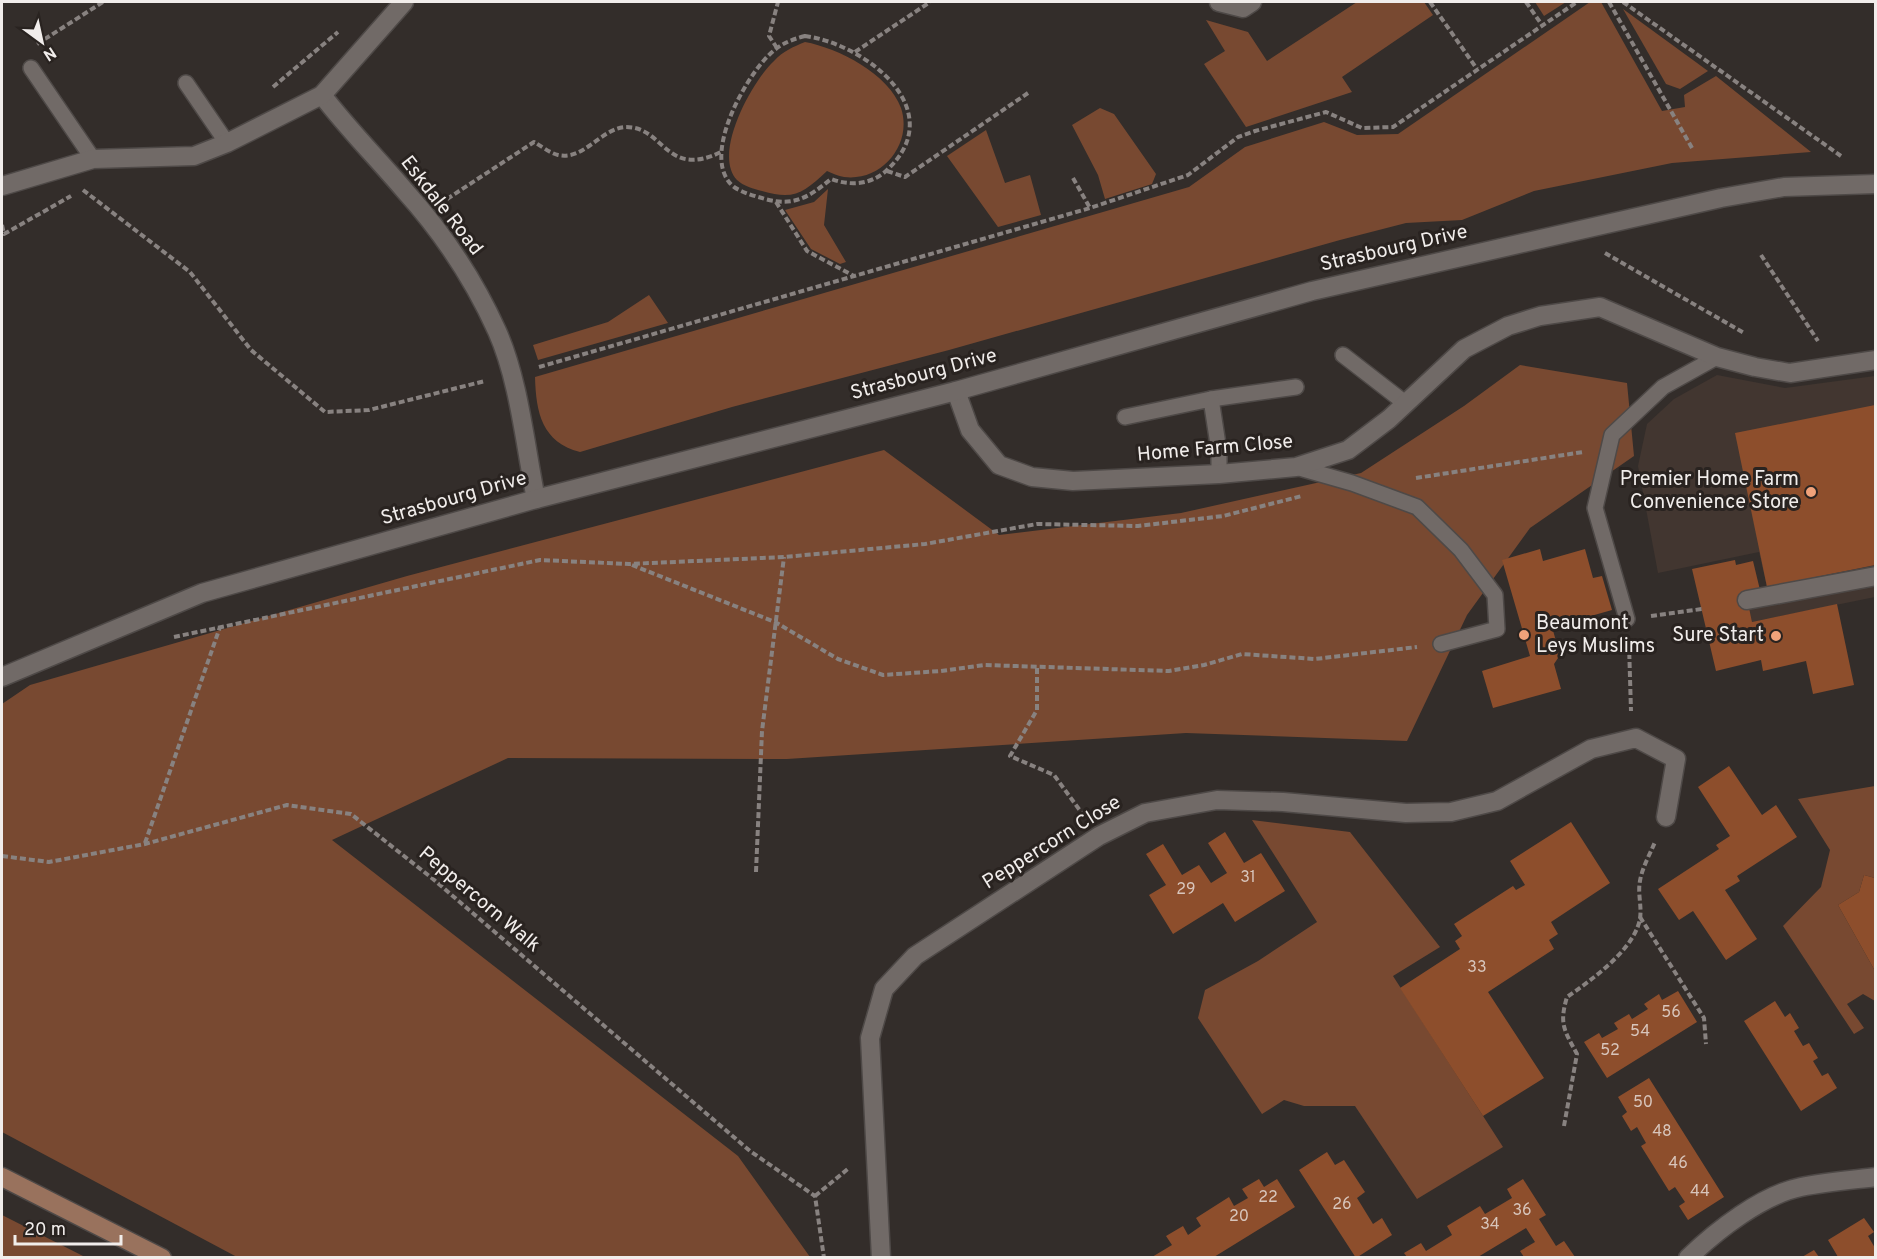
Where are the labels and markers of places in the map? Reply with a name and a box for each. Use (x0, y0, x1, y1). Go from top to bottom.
place label: Premier Home Farm Convenience Store (1620, 467, 1799, 516)
marker: Premier Home Farm Convenience Store (1804, 485, 1818, 499)
place label: Beaumont Leys Muslims (1536, 611, 1655, 660)
place label: Sure Start (1672, 623, 1764, 649)
marker: Beaumont Leys Muslims (1517, 628, 1531, 642)
marker: Sure Start (1769, 629, 1783, 643)

